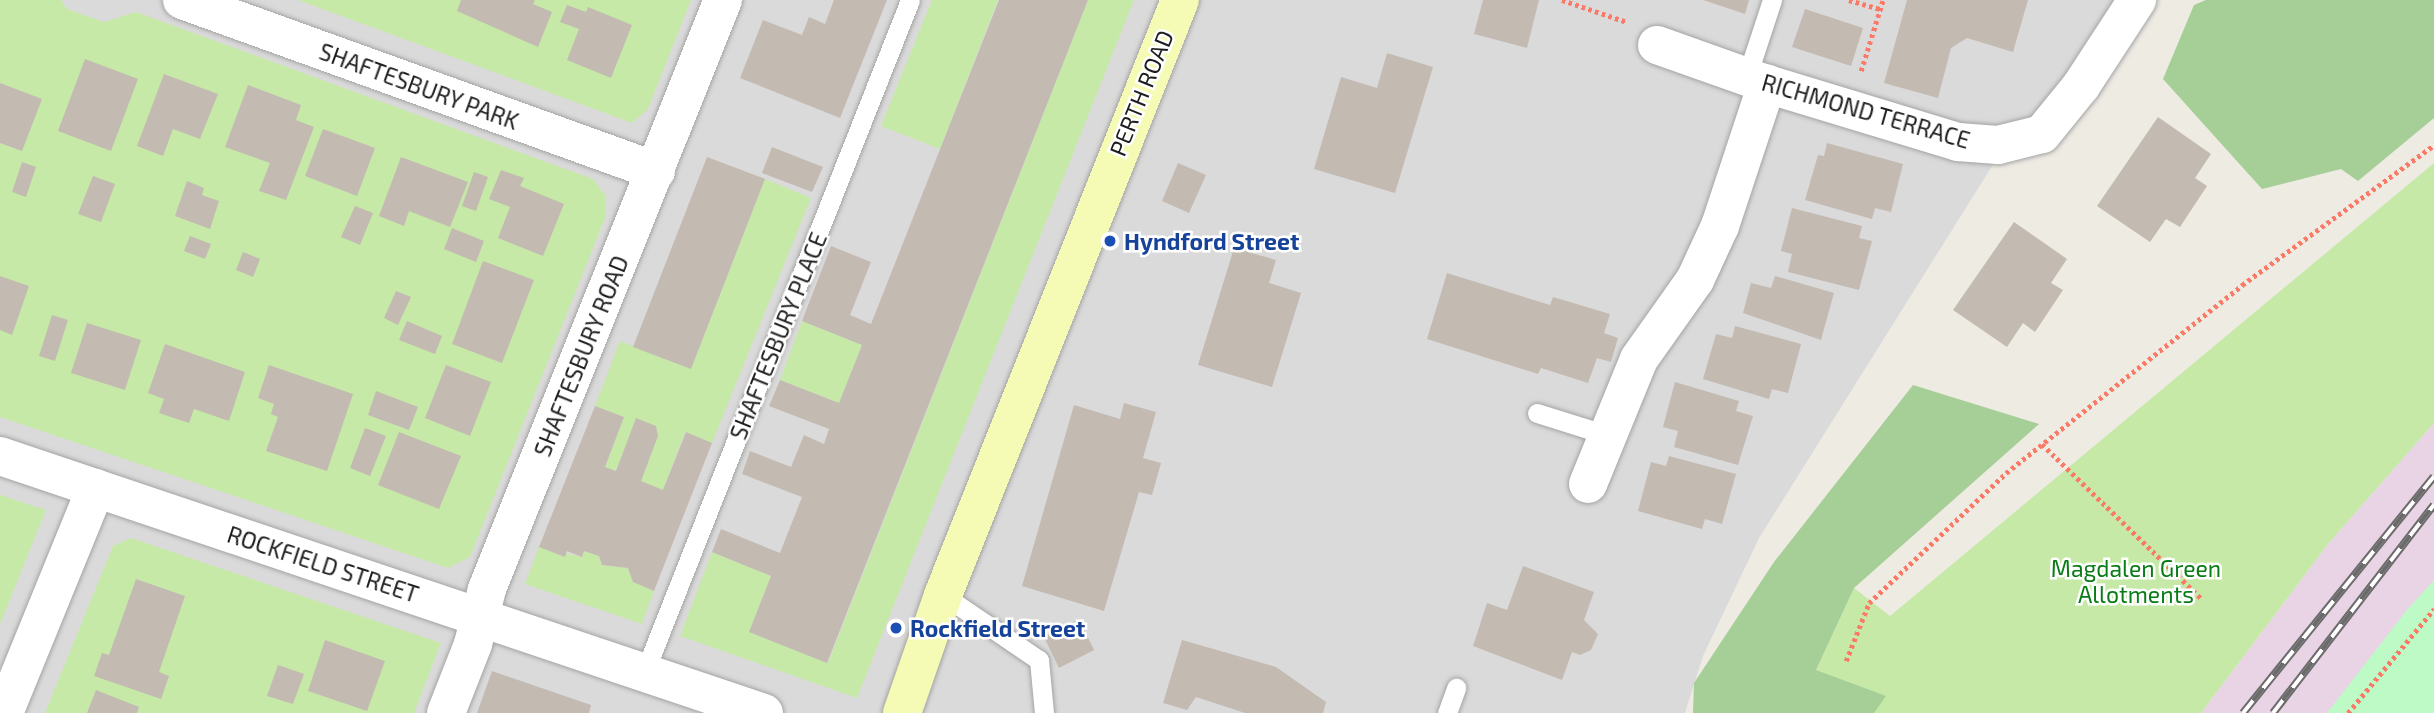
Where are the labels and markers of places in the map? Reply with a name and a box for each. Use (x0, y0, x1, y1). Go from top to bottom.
place label: Hyndford Street (1124, 227, 1299, 255)
marker: Hyndford Street (1102, 233, 1118, 249)
place label: Rockfield Street (910, 614, 1085, 642)
marker: Rockfield Street (888, 620, 904, 636)

